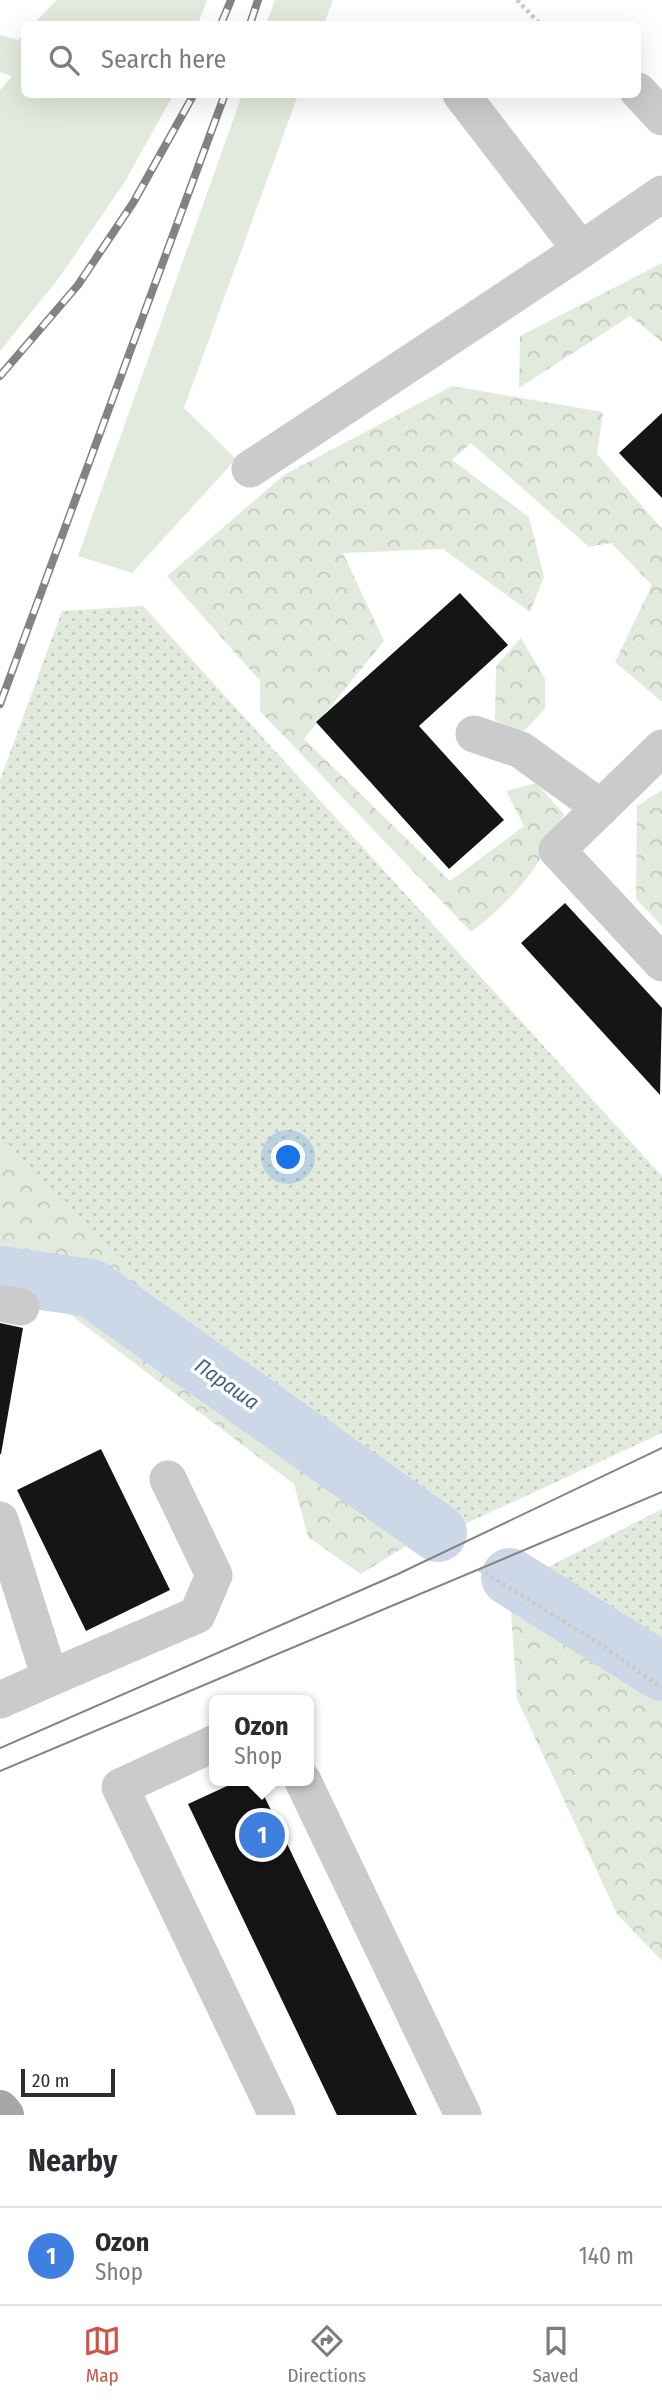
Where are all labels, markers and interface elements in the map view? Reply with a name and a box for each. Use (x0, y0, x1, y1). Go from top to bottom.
search box (21, 21, 641, 98)
icon: search (45, 41, 83, 79)
text: Search here (101, 44, 226, 75)
your location (271, 1140, 305, 1174)
water label: Параша (190, 1353, 264, 1415)
popup (209, 1695, 314, 1786)
text: Ozon (234, 1711, 289, 1742)
text: Shop (234, 1742, 282, 1770)
pin: 1 (239, 1809, 285, 1861)
scale bar (21, 2066, 116, 2098)
text: 20 m (32, 2069, 69, 2092)
text: Nearby (28, 2143, 117, 2179)
text: Ozon (95, 2227, 149, 2258)
text: 1 (46, 2242, 56, 2270)
text: 140 m (579, 2242, 634, 2270)
text: Shop (95, 2258, 143, 2286)
tab: Map (83, 2322, 121, 2387)
tab: Directions (287, 2322, 366, 2387)
tab: Saved (532, 2322, 579, 2387)

